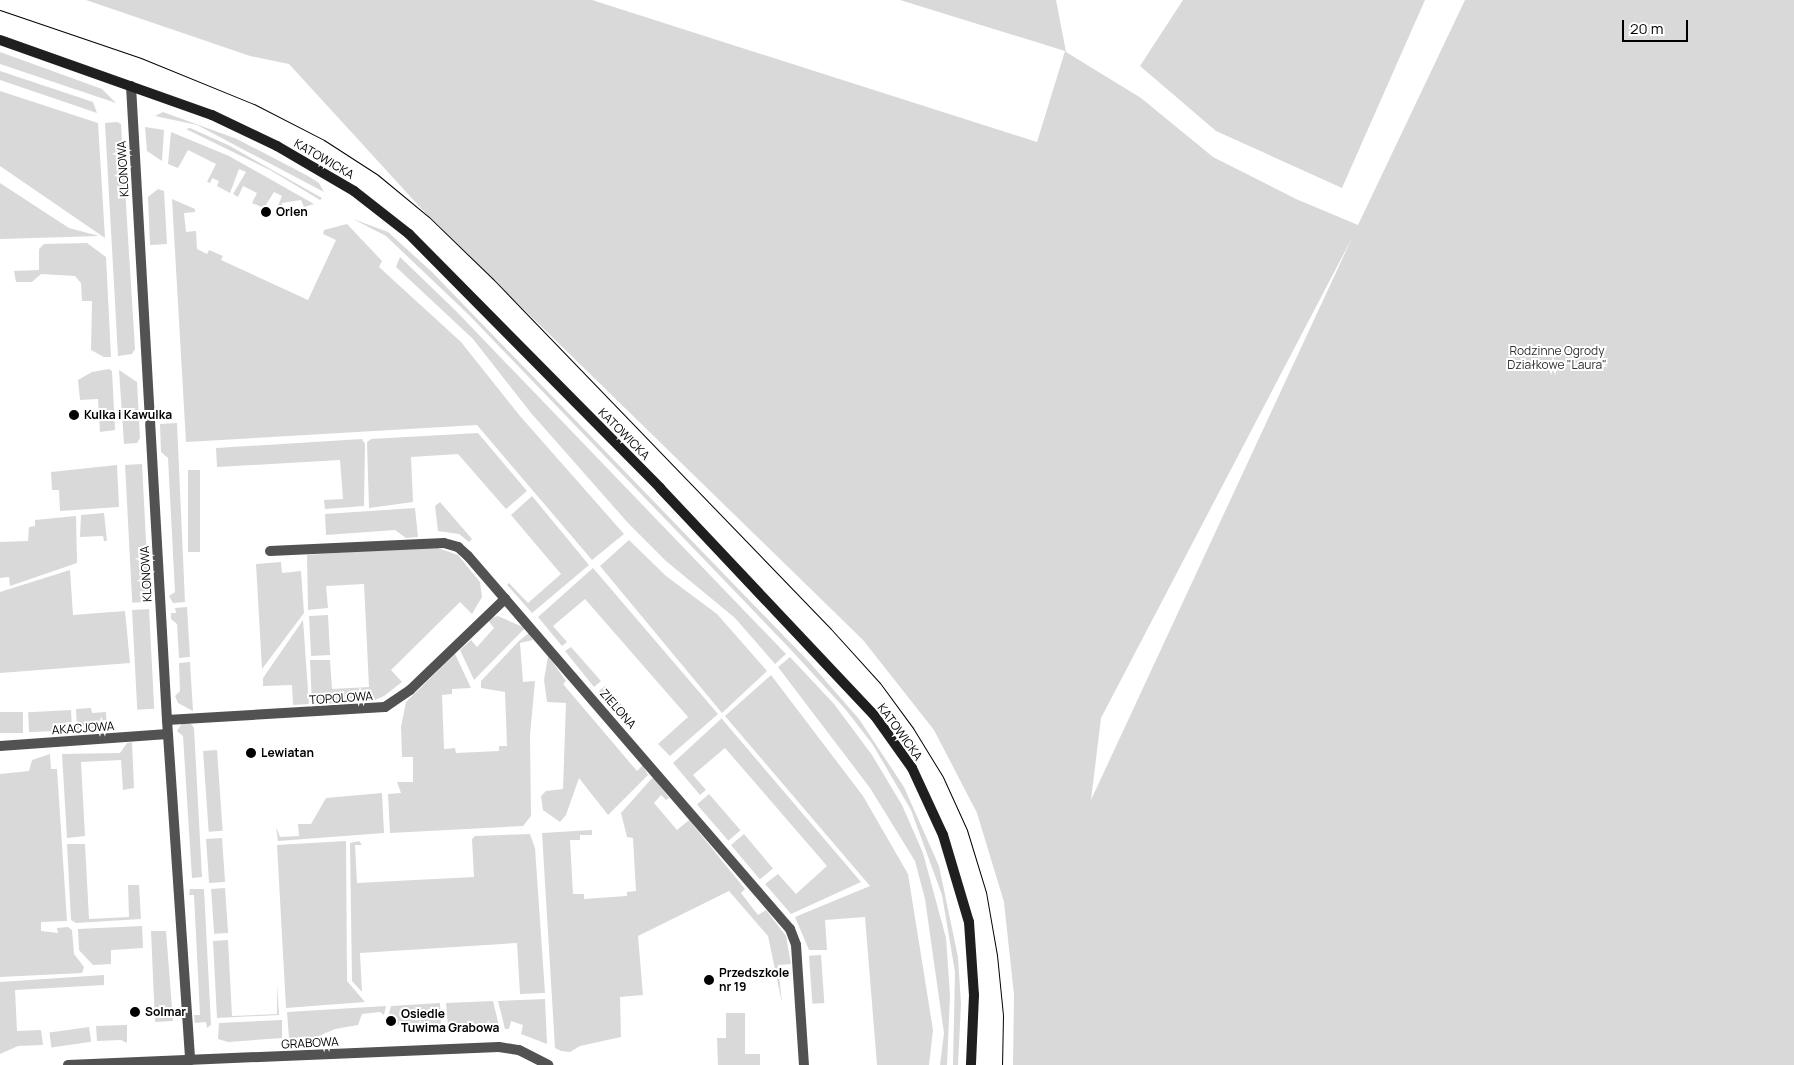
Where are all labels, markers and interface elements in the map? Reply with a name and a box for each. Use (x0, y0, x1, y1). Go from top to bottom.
scale bar (1624, 10, 1690, 42)
text: 20 m (1630, 18, 1663, 39)
street label: KATOWICKA (291, 136, 357, 182)
street label: KLONOWA (114, 141, 132, 197)
place label: Orlen (276, 205, 308, 219)
marker: Orlen (260, 206, 272, 218)
park label: Rodzinne Ogrody Działkowe "Laura" (1507, 344, 1607, 372)
street label: KATOWICKA (595, 405, 653, 463)
place label: Kulka i Kawulka (84, 408, 172, 422)
marker: Kulka i Kawulka (68, 409, 80, 421)
street label: KLONOWA (137, 546, 155, 602)
street label: ZIELONA (597, 686, 639, 732)
street label: TOPOLOWA (309, 689, 373, 707)
street label: KATOWICKA (875, 701, 925, 763)
street label: AKACJOWA (51, 719, 115, 737)
place label: Lewiatan (261, 746, 314, 760)
marker: Lewiatan (245, 747, 257, 759)
place label: Przedszkole nr 19 (719, 966, 789, 994)
marker: Przedszkole nr 19 (703, 974, 715, 986)
place label: Solmar (145, 1005, 186, 1019)
marker: Solmar (129, 1006, 141, 1018)
place label: Osiedle Tuwima Grabowa (401, 1007, 499, 1035)
marker: Osiedle Tuwima Grabowa (385, 1015, 397, 1027)
street label: GRABOWA (281, 1034, 339, 1052)

